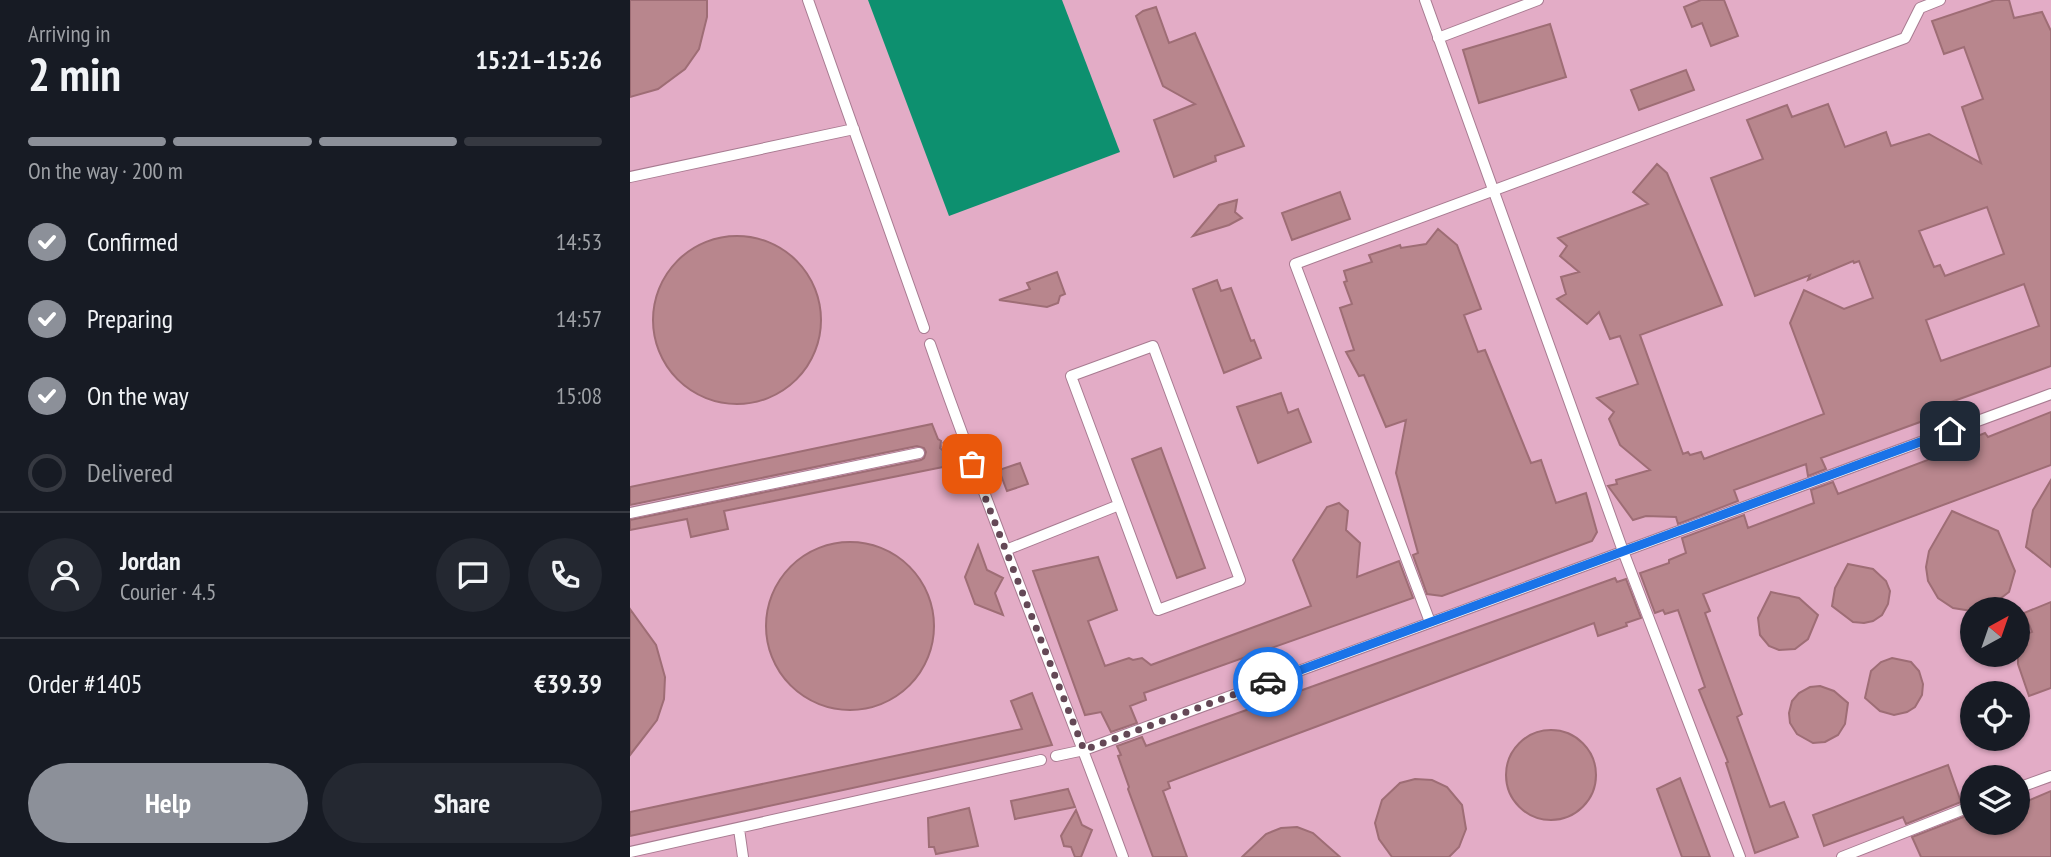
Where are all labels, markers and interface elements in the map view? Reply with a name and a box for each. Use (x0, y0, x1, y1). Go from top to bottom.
text: Arriving in (28, 19, 110, 48)
text: 15:21–15:26 (475, 43, 602, 76)
text: 2 min (28, 44, 121, 104)
text: On the way · 200 m (28, 156, 183, 185)
icon: check (28, 223, 66, 261)
text: Confirmed (87, 225, 178, 258)
text: 14:53 (556, 227, 602, 256)
icon: check (28, 300, 66, 338)
text: Preparing (87, 302, 173, 335)
text: 14:57 (556, 304, 602, 333)
icon: check (28, 377, 66, 415)
text: On the way (87, 379, 189, 412)
text: 15:08 (556, 381, 602, 410)
pin (1920, 401, 1980, 461)
icon: home (1931, 412, 1969, 450)
pin (942, 434, 1002, 494)
icon: bag (953, 445, 991, 483)
text: Delivered (87, 456, 173, 489)
button: person (28, 538, 102, 612)
button: chat (436, 538, 510, 612)
button: phone (528, 538, 602, 612)
text: Jordan (120, 544, 181, 577)
text: Courier · 4.5 (120, 577, 216, 606)
north arrow (1960, 597, 2030, 667)
map controls (1960, 597, 2030, 835)
courier (1233, 647, 1303, 717)
icon: car (1249, 663, 1287, 701)
text: Order #1405 (28, 667, 143, 700)
text: €39.39 (534, 667, 602, 700)
button: locate (1960, 681, 2030, 751)
button: Help (28, 763, 308, 843)
button: Share (322, 763, 602, 843)
button: layers (1960, 765, 2030, 835)

